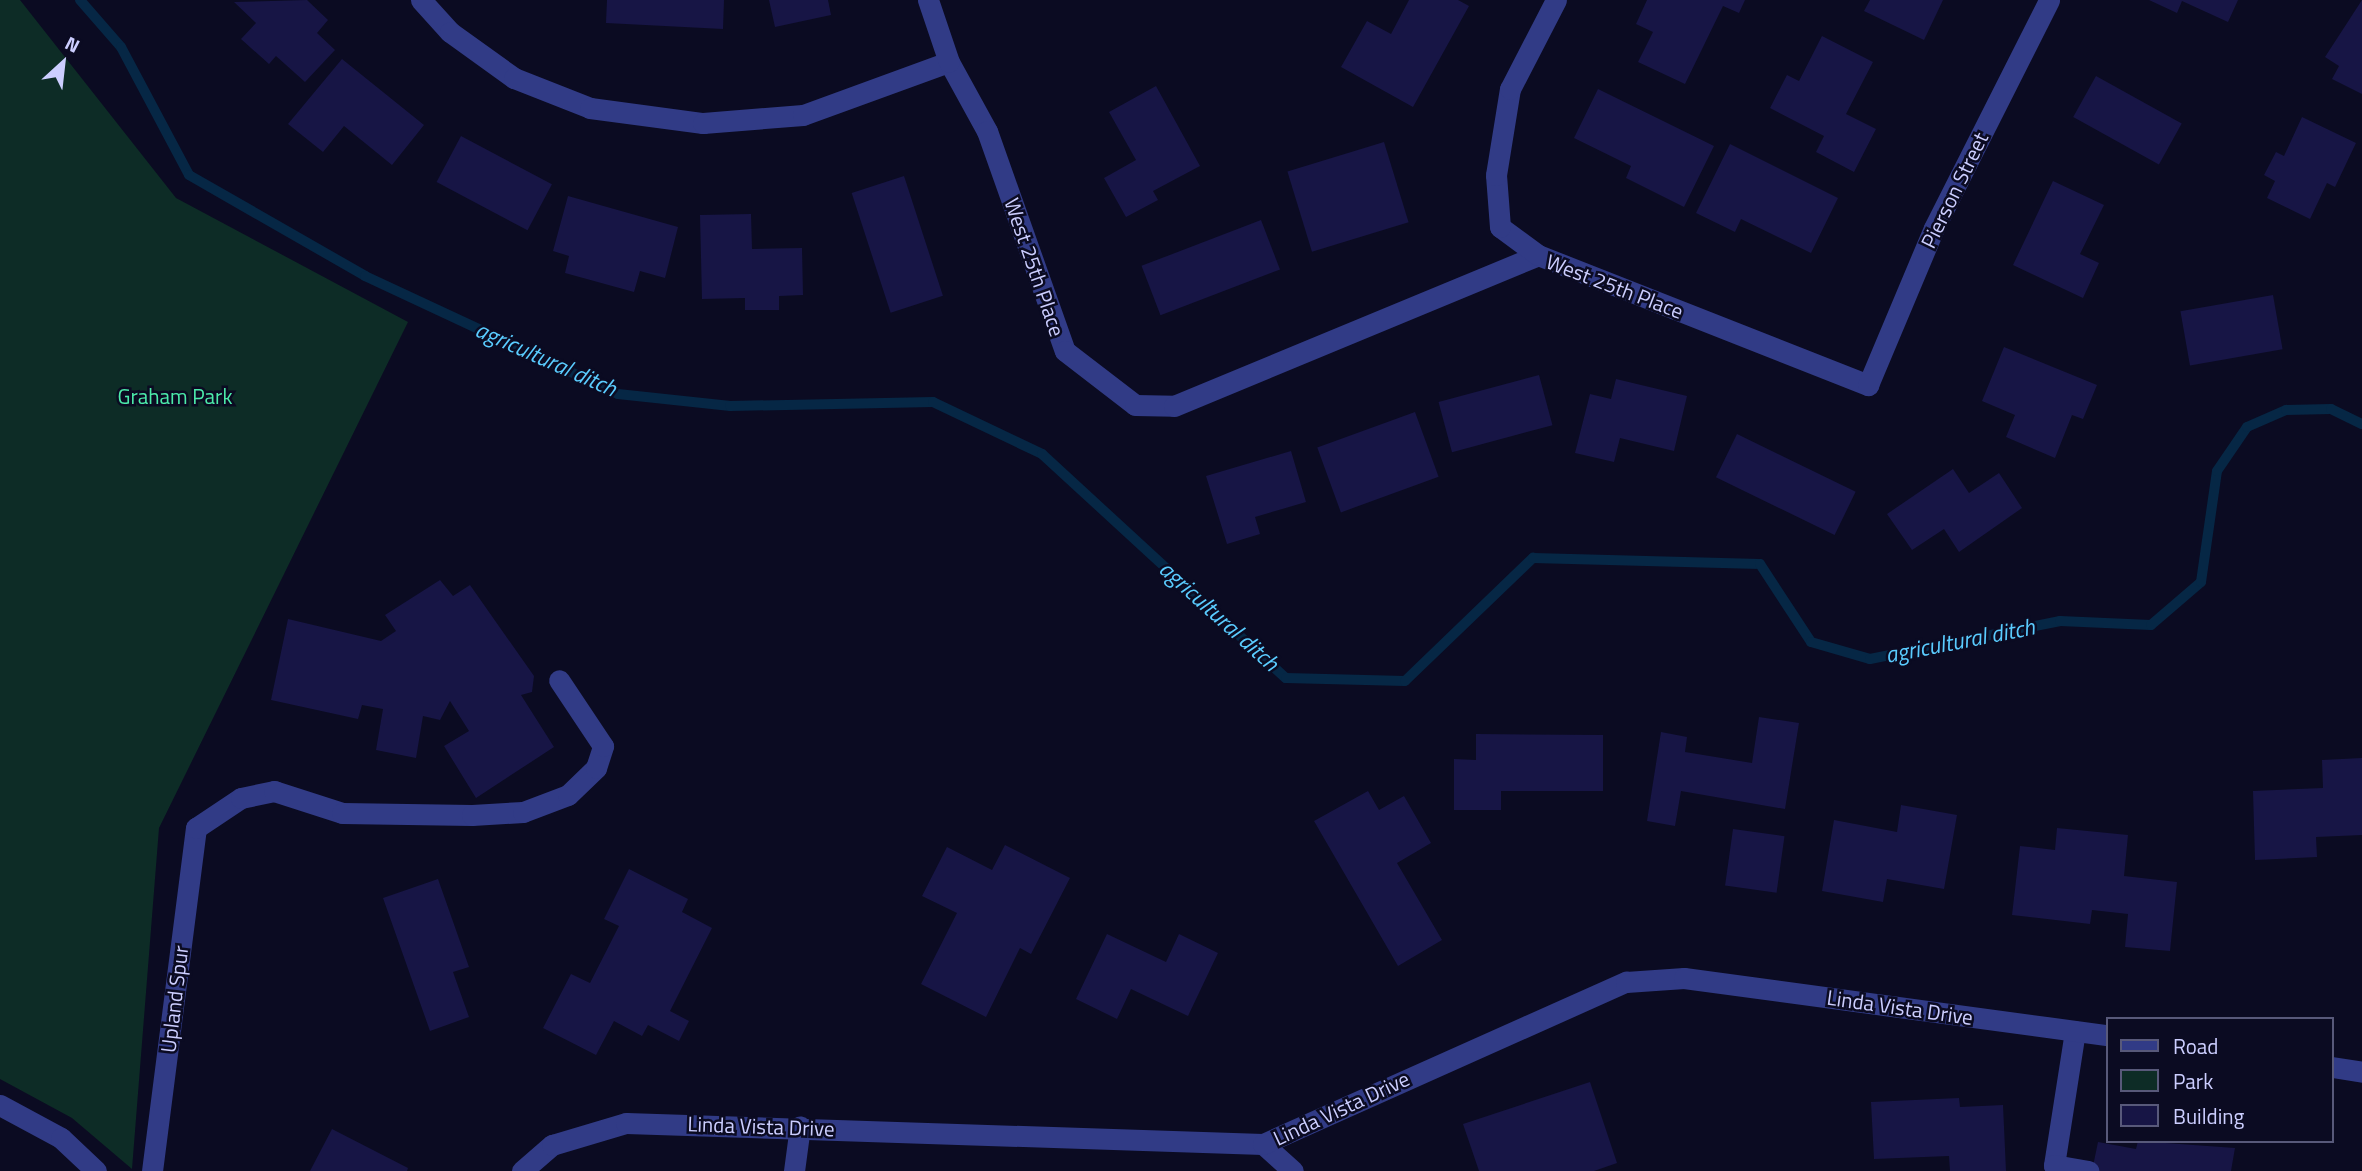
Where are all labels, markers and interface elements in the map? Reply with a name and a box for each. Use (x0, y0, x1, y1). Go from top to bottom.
north arrow (28, 28, 98, 98)
text: N (60, 28, 85, 60)
street label: Pierson Street (1915, 128, 1993, 252)
street label: West 25th Place (1000, 194, 1070, 340)
street label: West 25th Place (1543, 248, 1687, 324)
water label: agricultural ditch (471, 316, 621, 402)
park label: Graham Park (118, 383, 232, 409)
water label: agricultural ditch (1153, 555, 1285, 677)
water label: agricultural ditch (1883, 613, 2037, 669)
street label: Upland Spur (155, 944, 193, 1054)
street label: Linda Vista Drive (1825, 984, 1975, 1030)
legend (2106, 1017, 2334, 1143)
text: Road (2173, 1030, 2218, 1062)
street label: Linda Vista Drive (1269, 1065, 1413, 1151)
text: Park (2173, 1065, 2213, 1097)
text: Building (2173, 1100, 2244, 1132)
street label: Linda Vista Drive (687, 1111, 835, 1141)

